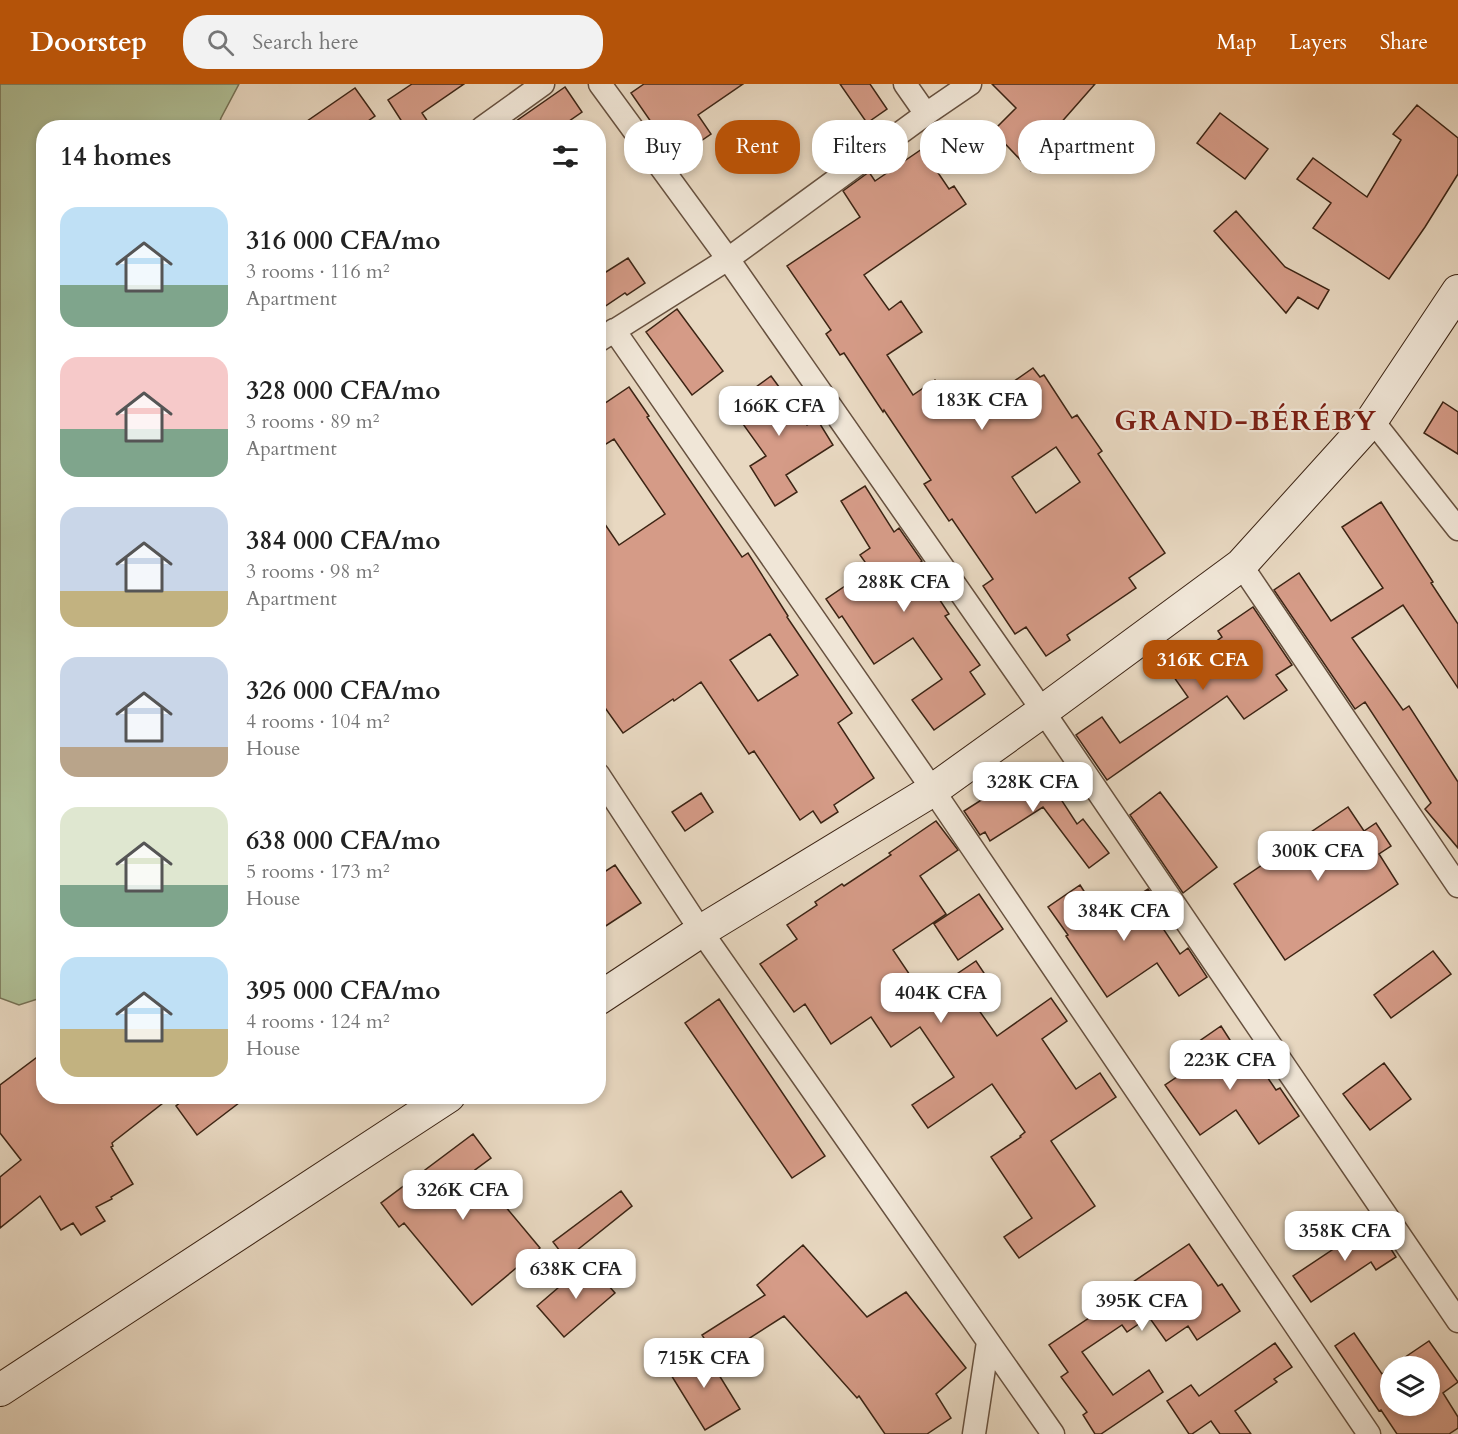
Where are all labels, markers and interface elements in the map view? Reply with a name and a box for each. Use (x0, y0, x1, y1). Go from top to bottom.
search box (183, 15, 603, 69)
text: Doorstep (30, 23, 147, 61)
icon: search (204, 26, 237, 59)
text: Search here (252, 27, 359, 57)
text: Map (1217, 28, 1257, 57)
text: Layers (1290, 28, 1347, 57)
text: Share (1380, 28, 1428, 57)
chip: Buy (624, 120, 703, 174)
chip: Rent (715, 120, 800, 174)
chip: Filters (812, 120, 908, 174)
chip: New (920, 120, 1006, 174)
chip: Apartment (1018, 120, 1155, 174)
text: 14 homes (60, 139, 171, 174)
icon: filters (549, 140, 582, 173)
text: 316 000 CFA/mo (246, 223, 440, 258)
icon: home (108, 231, 180, 303)
text: 3 rooms · 116 m² (246, 258, 390, 285)
text: Apartment (246, 285, 337, 312)
text: 328 000 CFA/mo (246, 373, 440, 408)
pin: 183K CFA (920, 380, 1044, 431)
icon: home (108, 381, 180, 453)
pin: 166K CFA (717, 386, 841, 437)
text: 183K CFA (936, 386, 1028, 413)
text: 166K CFA (733, 392, 825, 419)
district label: GRAND-BÉRÉBY (1114, 402, 1378, 440)
text: 3 rooms · 89 m² (246, 408, 379, 435)
text: Apartment (246, 435, 337, 462)
text: 384 000 CFA/mo (246, 523, 440, 558)
icon: home (108, 531, 180, 603)
text: 3 rooms · 98 m² (246, 558, 379, 585)
pin: 288K CFA (842, 562, 966, 613)
text: 288K CFA (858, 568, 950, 595)
text: Apartment (246, 585, 337, 612)
pin: 316K CFA (1141, 640, 1265, 691)
text: 316K CFA (1157, 646, 1249, 673)
text: 326 000 CFA/mo (246, 673, 440, 708)
icon: home (108, 681, 180, 753)
text: 4 rooms · 104 m² (246, 708, 390, 735)
text: House (246, 735, 300, 762)
pin: 328K CFA (971, 762, 1095, 813)
text: 328K CFA (987, 768, 1079, 795)
text: 638 000 CFA/mo (246, 823, 440, 858)
icon: home (108, 831, 180, 903)
pin: 300K CFA (1256, 831, 1380, 882)
text: 300K CFA (1272, 837, 1364, 864)
text: 5 rooms · 173 m² (246, 858, 390, 885)
text: House (246, 885, 300, 912)
pin: 384K CFA (1062, 891, 1186, 942)
text: 384K CFA (1078, 897, 1170, 924)
text: 395 000 CFA/mo (246, 973, 440, 1008)
pin: 404K CFA (879, 973, 1003, 1024)
text: 404K CFA (895, 979, 987, 1006)
icon: home (108, 981, 180, 1053)
text: 4 rooms · 124 m² (246, 1008, 390, 1035)
text: House (246, 1035, 300, 1062)
pin: 223K CFA (1168, 1040, 1292, 1091)
text: 223K CFA (1184, 1046, 1276, 1073)
pin: 326K CFA (401, 1170, 525, 1221)
text: 326K CFA (417, 1176, 509, 1203)
pin: 358K CFA (1283, 1211, 1407, 1262)
text: 358K CFA (1299, 1217, 1391, 1244)
pin: 638K CFA (514, 1249, 638, 1300)
text: 638K CFA (530, 1255, 622, 1282)
pin: 395K CFA (1080, 1281, 1204, 1332)
text: 395K CFA (1096, 1287, 1188, 1314)
pin: 715K CFA (642, 1338, 766, 1389)
text: 715K CFA (658, 1344, 750, 1371)
map controls (1380, 1356, 1440, 1416)
button: layers (1380, 1356, 1440, 1416)

